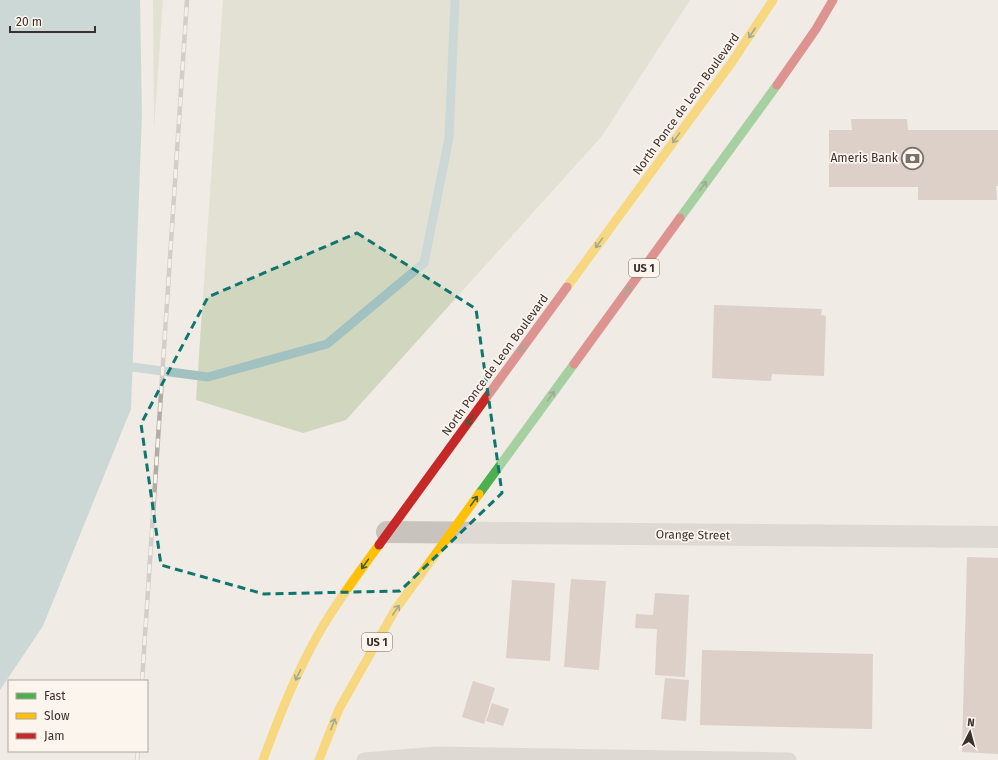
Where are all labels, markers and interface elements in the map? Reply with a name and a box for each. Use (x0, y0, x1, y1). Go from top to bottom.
scale bar (10, 8, 95, 34)
text: 20 m (16, 15, 42, 29)
one-way arrow (748, 27, 756, 38)
street label: North Ponce de Leon Boulevard (630, 31, 742, 177)
one-way arrow (672, 133, 680, 144)
bank icon: Ameris Bank (900, 145, 926, 171)
place label: Ameris Bank (830, 151, 899, 165)
one-way arrow (699, 180, 708, 191)
one-way arrow (595, 238, 604, 249)
road number: US 1 (629, 259, 659, 277)
one-way arrow (623, 285, 631, 296)
street label: North Ponce de Leon Boulevard (439, 292, 551, 438)
one-way arrow (518, 342, 527, 353)
one-way arrow (546, 391, 555, 402)
one-way arrow (466, 414, 474, 425)
one-way arrow (470, 496, 478, 507)
street label: Orange Street (656, 527, 731, 543)
one-way arrow (361, 558, 369, 569)
one-way arrow (392, 605, 400, 616)
road number: US 1 (362, 633, 392, 651)
one-way arrow (294, 669, 301, 681)
legend (8, 680, 148, 752)
text: Fast (44, 689, 66, 703)
text: Slow (44, 709, 70, 723)
north arrow (950, 712, 990, 752)
text: N (967, 716, 975, 729)
one-way arrow (330, 718, 338, 730)
text: Jam (44, 729, 64, 743)

